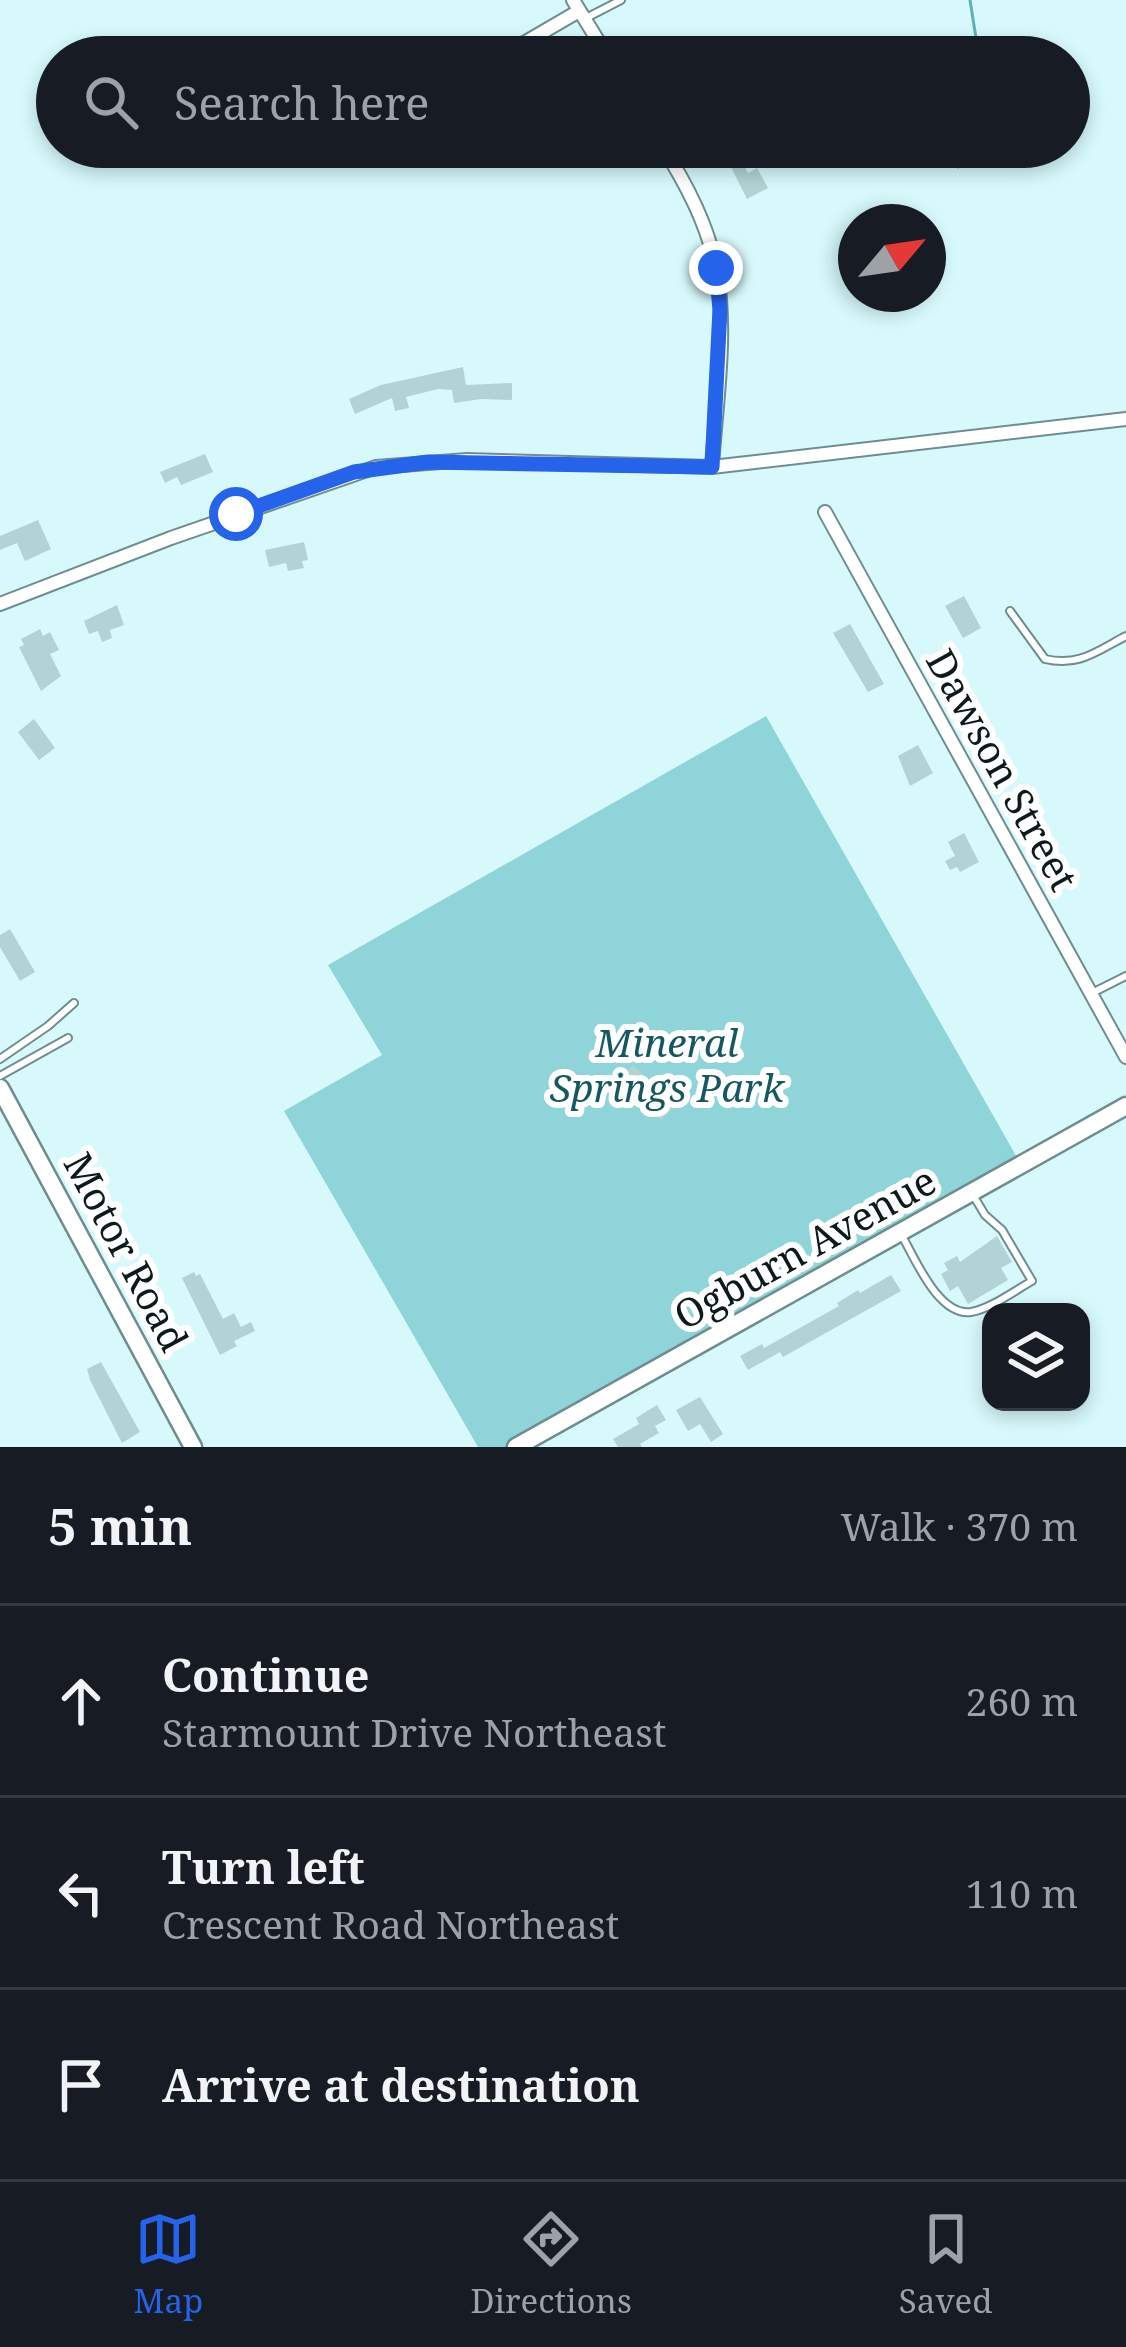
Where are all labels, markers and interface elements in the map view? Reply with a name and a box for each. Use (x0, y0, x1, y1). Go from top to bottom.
search box (36, 36, 1090, 168)
icon: search (78, 69, 144, 135)
text: Search here (174, 72, 429, 133)
north arrow (838, 204, 946, 312)
route end (689, 241, 743, 295)
route start (209, 487, 263, 541)
street label: Dawson Street (915, 639, 1091, 899)
park label: Mineral Springs Park (550, 1015, 786, 1113)
street label: Motor Road (53, 1143, 202, 1360)
street label: Ogburn Avenue (664, 1153, 945, 1341)
map controls (982, 1303, 1090, 1411)
button: layers (982, 1303, 1090, 1411)
text: 5 min (48, 1490, 192, 1560)
text: Walk · 370 m (841, 1499, 1078, 1552)
text: Continue (162, 1644, 370, 1705)
icon: ahead (48, 1668, 114, 1734)
text: 260 m (966, 1674, 1078, 1727)
text: Starmount Drive Northeast (162, 1705, 666, 1758)
text: Turn left (162, 1836, 365, 1897)
icon: left (48, 1860, 114, 1926)
text: 110 m (966, 1866, 1078, 1919)
text: Crescent Road Northeast (162, 1897, 619, 1950)
icon: arrive (48, 2052, 114, 2118)
text: Arrive at destination (162, 2054, 640, 2115)
tab: Map (134, 2206, 203, 2323)
tab: Directions (470, 2206, 632, 2323)
tab: Saved (899, 2206, 992, 2323)

